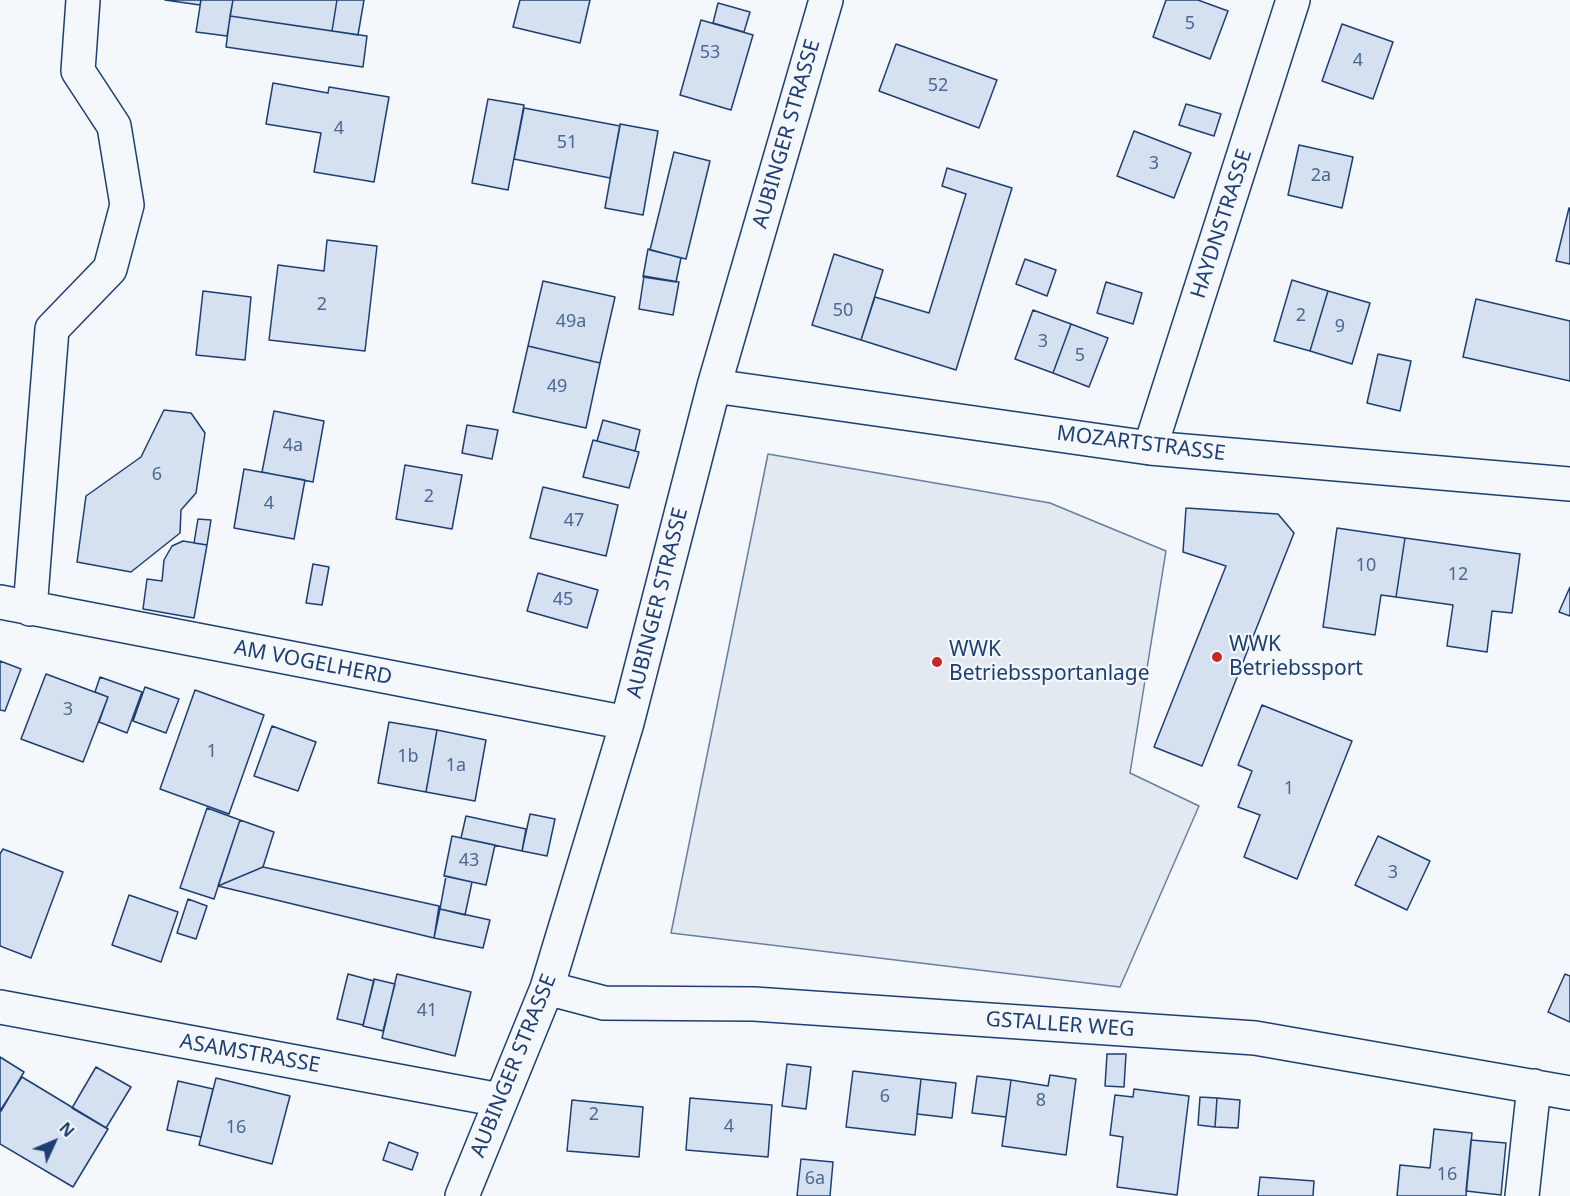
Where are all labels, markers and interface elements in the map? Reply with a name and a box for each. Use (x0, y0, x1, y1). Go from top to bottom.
house number: 5 (1185, 13, 1195, 35)
street label: AUBINGER STRASSE (748, 37, 826, 231)
house number: 53 (700, 42, 720, 64)
house number: 4 (1353, 50, 1363, 72)
house number: 52 (928, 75, 948, 97)
house number: 4 (334, 118, 344, 140)
house number: 51 (557, 132, 577, 154)
street label: HAYDNSTRASSE (1186, 146, 1258, 302)
house number: 3 (1149, 153, 1159, 175)
house number: 2a (1311, 165, 1331, 187)
house number: 2 (317, 294, 327, 316)
house number: 50 (833, 300, 853, 322)
house number: 2 (1296, 305, 1306, 327)
house number: 49a (556, 311, 586, 333)
house number: 9 (1335, 316, 1345, 338)
house number: 3 (1038, 331, 1048, 353)
house number: 5 (1075, 345, 1085, 367)
house number: 49 (547, 376, 567, 398)
street label: MOZARTSTRASSE (1055, 421, 1227, 467)
house number: 4a (283, 435, 303, 457)
house number: 6 (152, 464, 162, 486)
house number: 2 (424, 486, 434, 508)
house number: 4 (264, 493, 274, 515)
street label: AUBINGER STRASSE (622, 505, 694, 701)
house number: 47 (564, 510, 584, 532)
house number: 10 (1356, 555, 1376, 577)
house number: 12 (1448, 564, 1468, 586)
house number: 45 (553, 589, 573, 611)
place label: WWK Betriebssport (1229, 632, 1363, 682)
street label: AM VOGELHERD (232, 635, 394, 691)
place label: WWK Betriebssportanlage (949, 637, 1150, 687)
marker: WWK Betriebssport (1210, 650, 1224, 664)
marker: WWK Betriebssportanlage (930, 655, 944, 669)
house number: 3 (63, 699, 73, 721)
house number: 1 (207, 741, 217, 763)
house number: 1b (397, 746, 419, 768)
house number: 1a (446, 755, 466, 777)
house number: 1 (1284, 778, 1294, 800)
house number: 43 (459, 850, 479, 872)
house number: 3 (1388, 862, 1398, 884)
street label: AUBINGER STRASSE (466, 971, 562, 1161)
house number: 41 (417, 1000, 437, 1022)
street label: GSTALLER WEG (985, 1007, 1135, 1043)
street label: ASAMSTRASSE (178, 1029, 322, 1079)
house number: 6 (880, 1086, 890, 1108)
house number: 8 (1036, 1090, 1046, 1112)
house number: 2 (589, 1104, 599, 1126)
north arrow (24, 1112, 84, 1172)
house number: 4 (724, 1116, 734, 1138)
text: N (55, 1117, 79, 1142)
house number: 16 (226, 1117, 246, 1139)
house number: 16 (1437, 1164, 1457, 1186)
house number: 6a (805, 1168, 825, 1190)

